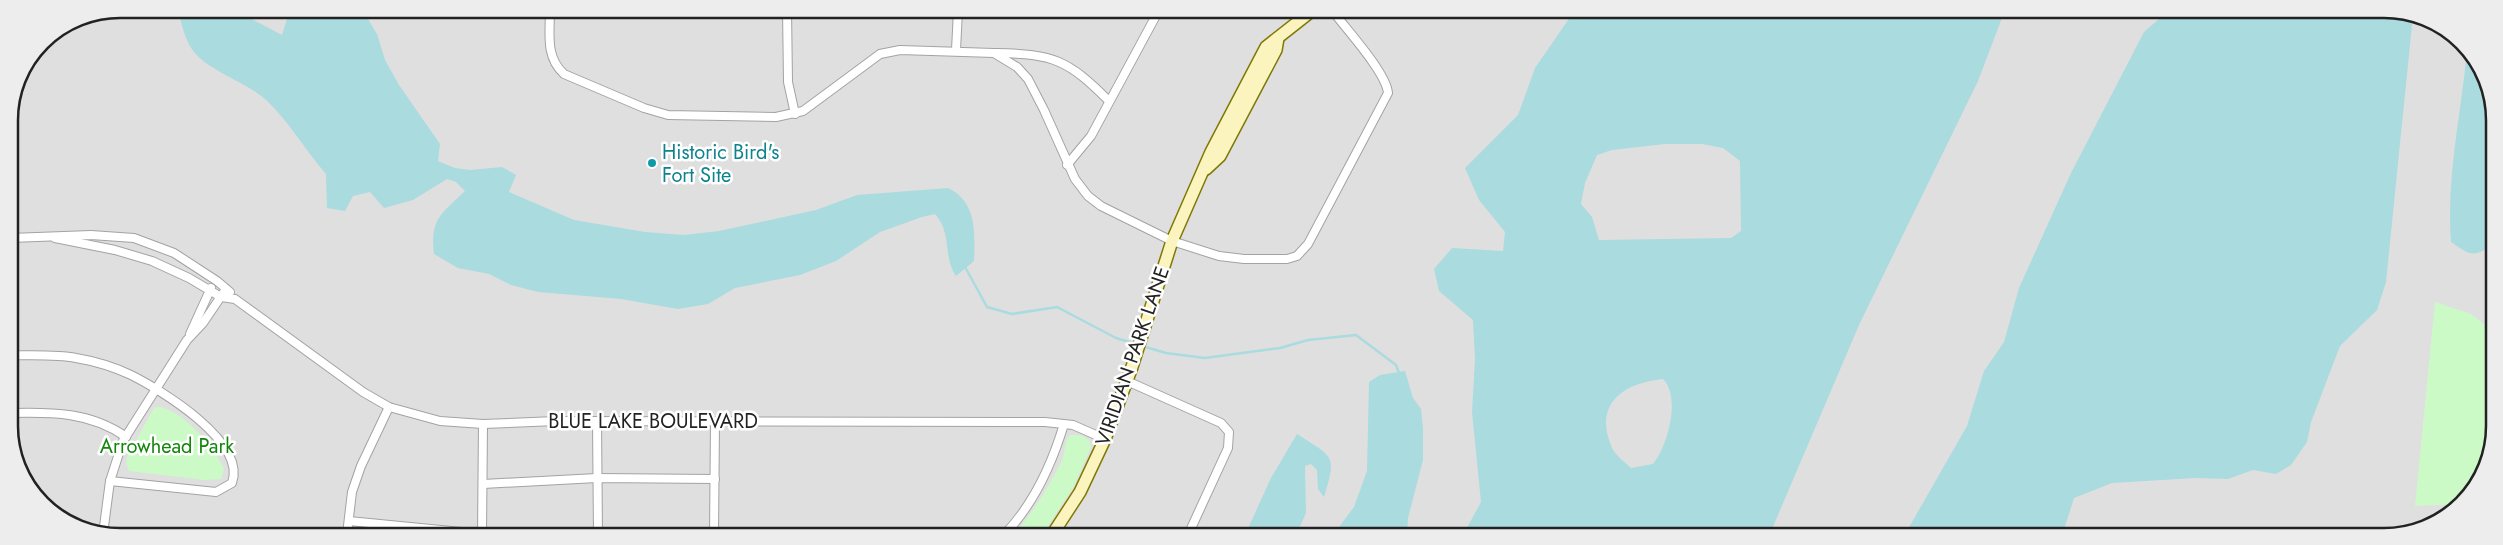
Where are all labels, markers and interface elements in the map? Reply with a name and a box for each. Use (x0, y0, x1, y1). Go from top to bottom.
place label: Historic Bird's Fort Site (662, 138, 779, 190)
marker: Historic Bird's Fort Site (646, 157, 658, 169)
street label: VIRIDIAN PARK LANE (1088, 263, 1177, 450)
street label: BLUE LAKE BOULEVARD (548, 407, 758, 436)
park label: Arrowhead Park (100, 432, 234, 461)

